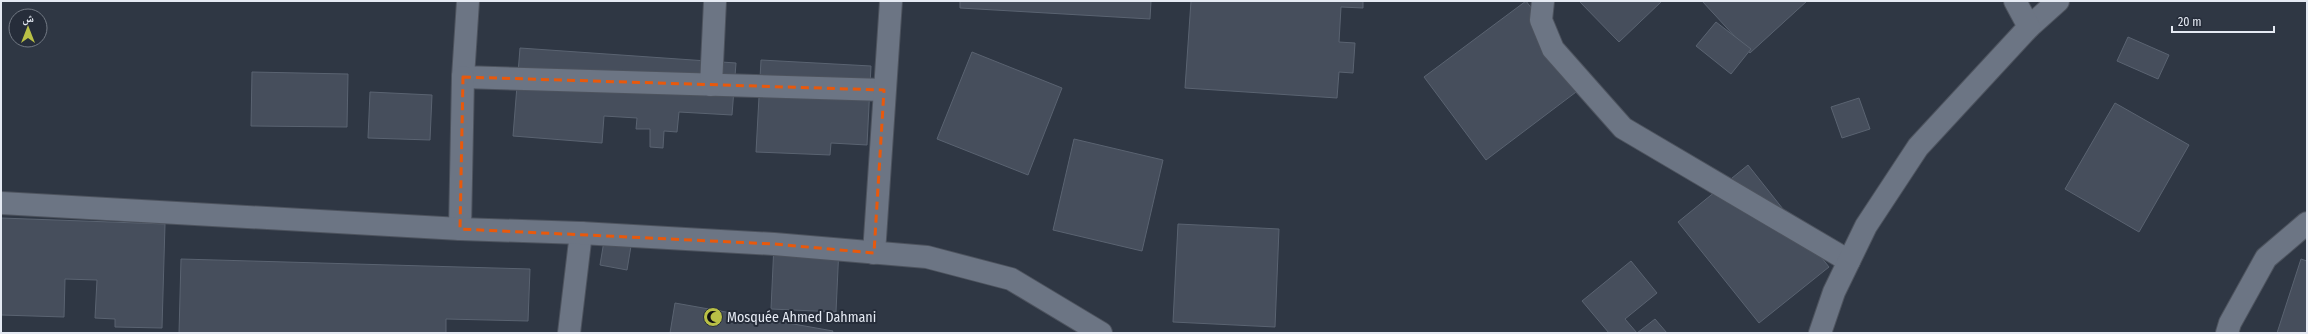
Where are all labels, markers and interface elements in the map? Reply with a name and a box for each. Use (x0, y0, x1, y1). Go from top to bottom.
north arrow (8, 8, 48, 48)
scale bar (2172, 8, 2274, 34)
text: ش (22, 12, 34, 26)
text: 20 m (2178, 15, 2202, 29)
mosque icon: Mosquée Ahmed Dahmani (702, 306, 724, 328)
place label: Mosquée Ahmed Dahmani (727, 309, 876, 326)

